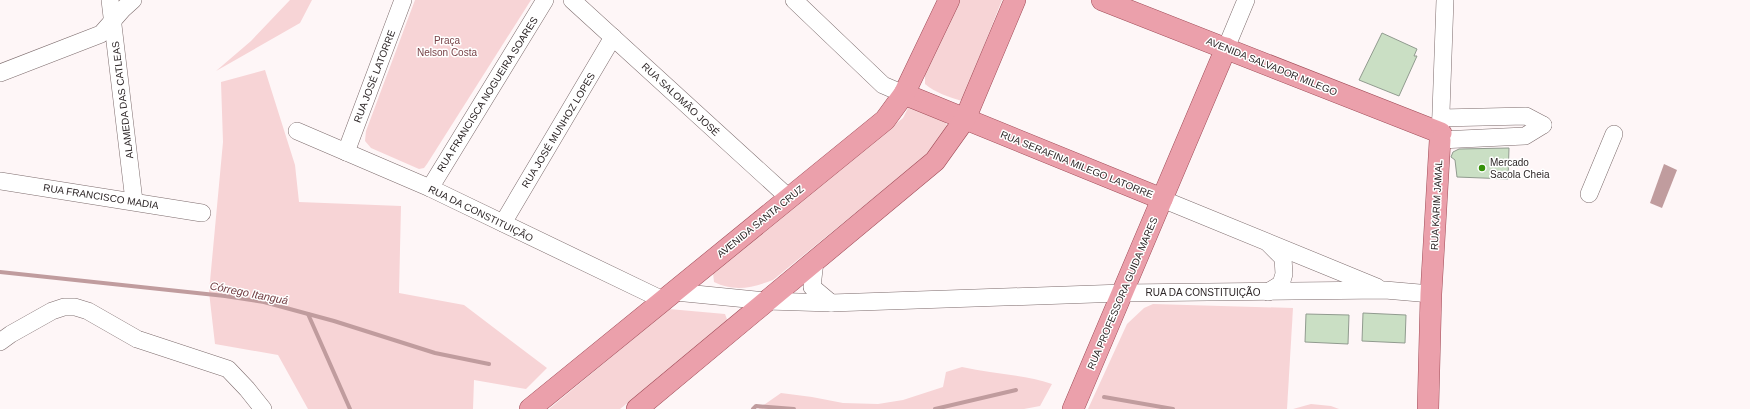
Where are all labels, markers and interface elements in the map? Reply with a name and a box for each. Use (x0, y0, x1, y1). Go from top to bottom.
street label: RUA FRANCISCA NOGUEIRA SOARES (435, 14, 540, 174)
street label: RUA JOSÉ LATORRE (351, 28, 397, 124)
park label: Praça Nelson Costa (417, 35, 477, 58)
street label: AVENIDA SALVADOR MILEGO (1205, 35, 1339, 98)
street label: ALAMEDA DAS CATLEAS (110, 40, 135, 159)
street label: RUA SALOMÃO JOSÉ (640, 60, 723, 138)
street label: RUA JOSÉ MUNHOZ LOPES (519, 70, 597, 190)
street label: RUA SERAFINA MILEGO LATORRE (999, 129, 1155, 200)
place label: Mercado Sacola Cheia (1490, 157, 1550, 180)
street label: RUA KARIM JAMAL (1429, 159, 1444, 250)
marker: Mercado Sacola Cheia (1477, 163, 1487, 173)
street label: RUA FRANCISCO MADIA (42, 182, 160, 211)
street label: RUA DA CONSTITUIÇÃO (427, 182, 536, 244)
street label: AVENIDA SANTA CRUZ (715, 183, 806, 260)
street label: RUA PROFESSORA GUIDA MARES (1085, 215, 1160, 371)
water label: Córrego Itanguá (209, 280, 289, 306)
street label: RUA DA CONSTITUIÇÃO (1145, 286, 1261, 298)

